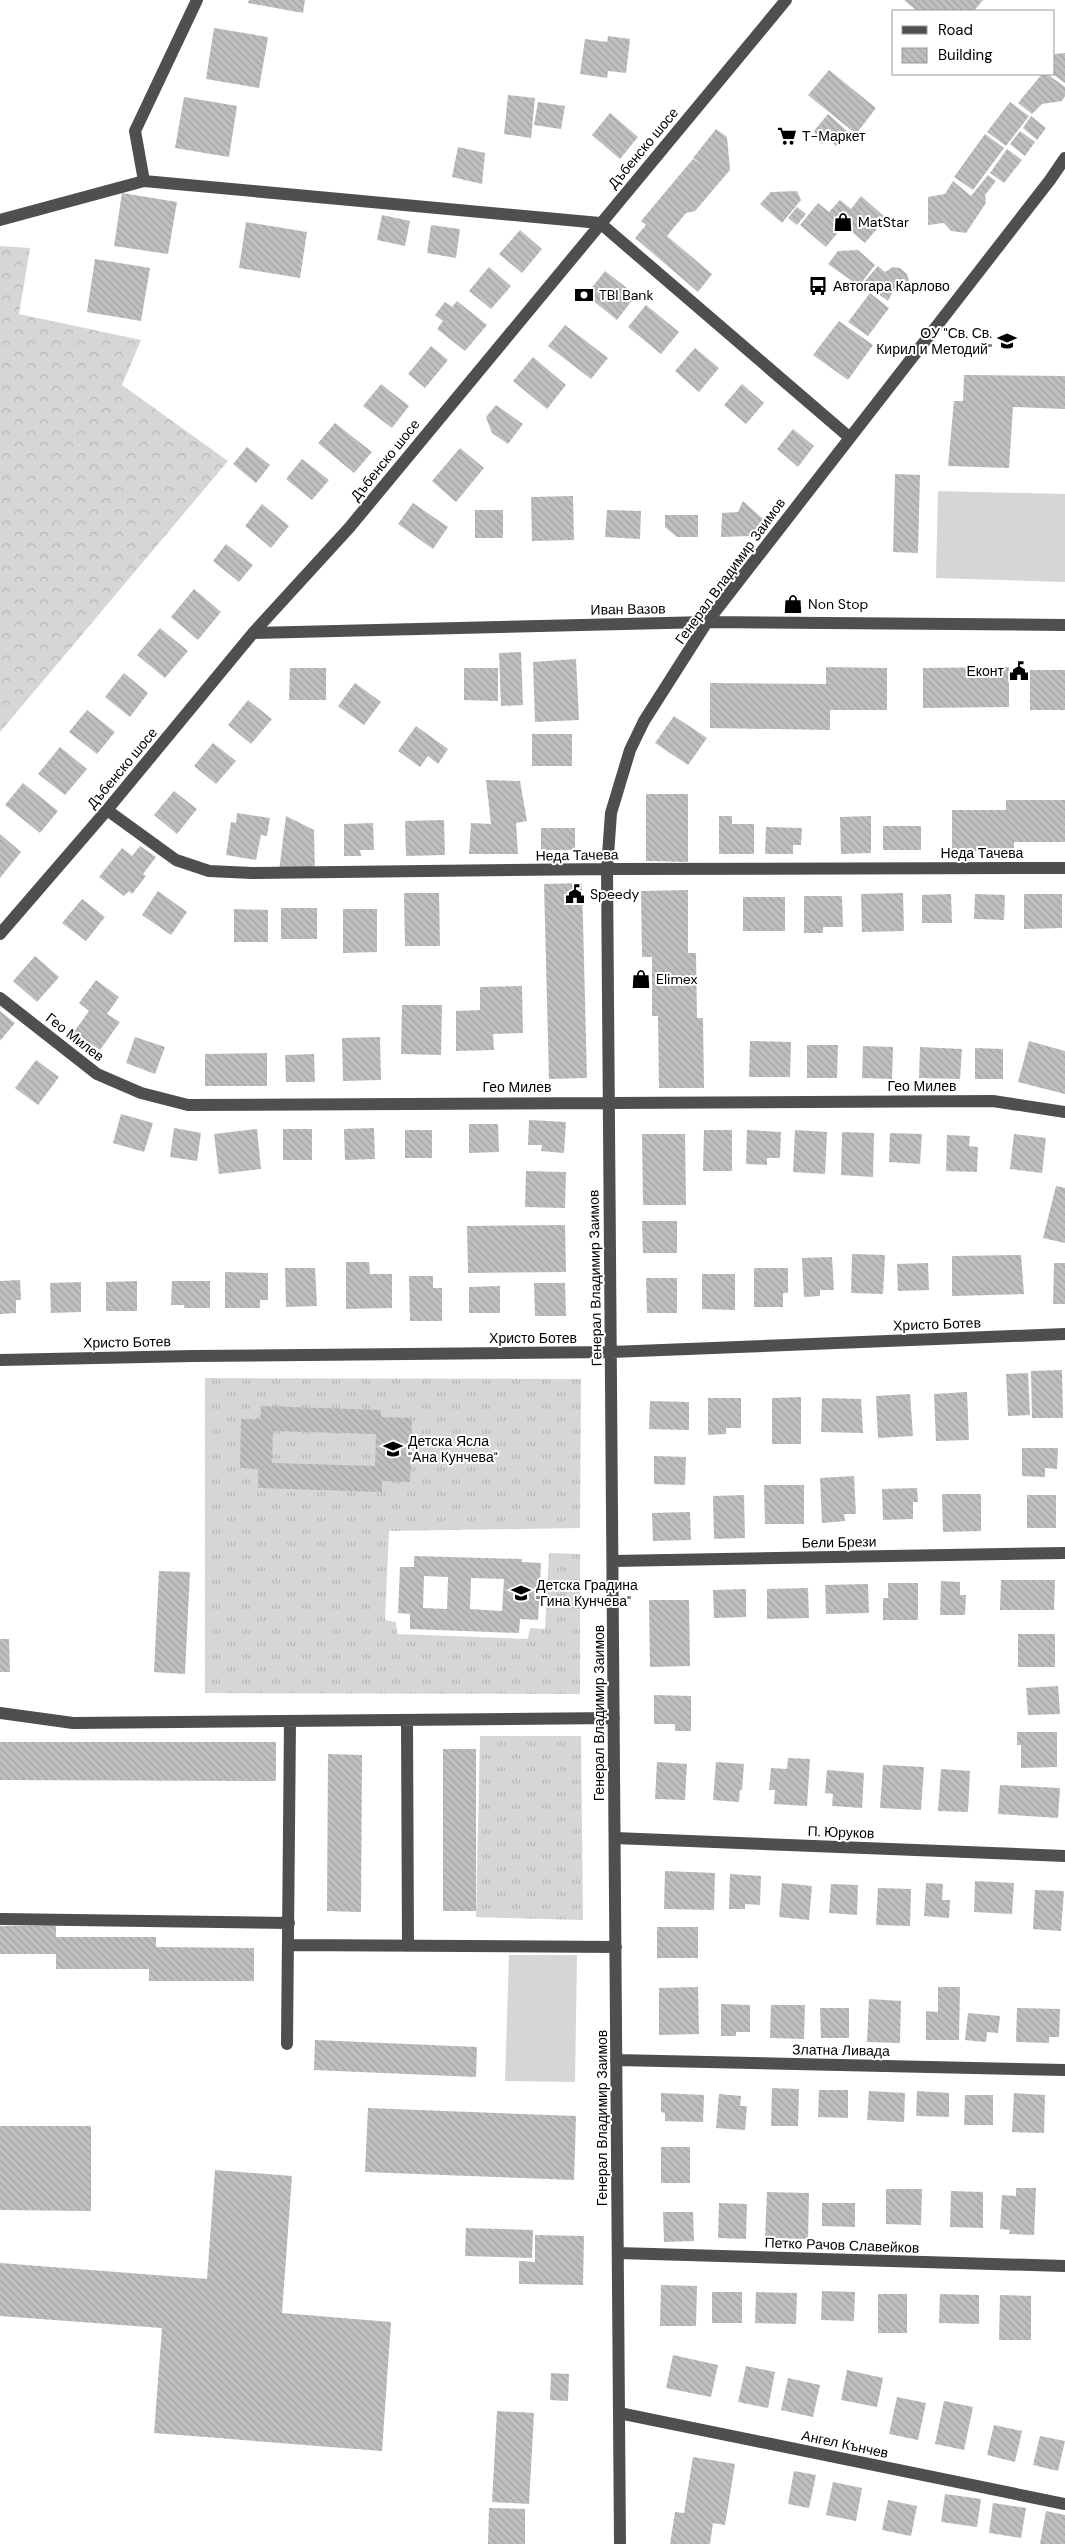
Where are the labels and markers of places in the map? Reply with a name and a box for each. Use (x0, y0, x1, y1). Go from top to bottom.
supermarket icon: Т-Маркет (776, 125, 798, 147)
place label: Т-Маркет (802, 127, 866, 145)
shop icon: MatStar (832, 211, 854, 233)
place label: MatStar (858, 213, 909, 231)
bus stop icon: Автогара Карлово (807, 275, 829, 297)
place label: Автогара Карлово (833, 277, 950, 295)
bank icon: TBI Bank (573, 284, 595, 306)
place label: TBI Bank (599, 286, 653, 304)
place label: ОУ "Св. Св. Кирил и Методий" (876, 324, 992, 358)
school or university icon: ОУ "Св. Св. Кирил и Методий" (996, 330, 1018, 352)
shop icon: Non Stop (782, 593, 804, 615)
place label: Non Stop (808, 595, 868, 613)
public building icon: Еконт (1008, 660, 1030, 682)
place label: Еконт (966, 662, 1005, 680)
public building icon: Speedy (564, 883, 586, 905)
place label: Speedy (590, 885, 640, 903)
shop icon: Elimex (630, 968, 652, 990)
place label: Elimex (656, 970, 697, 988)
place label: Детска Ясла "Ана Кунчева" (408, 1432, 498, 1466)
school or university icon: Детска Ясла "Ана Кунчева" (382, 1438, 404, 1460)
place label: Детска Градина "Гина Кунчева" (536, 1576, 638, 1610)
school or university icon: Детска Градина "Гина Кунчева" (510, 1582, 532, 1604)

